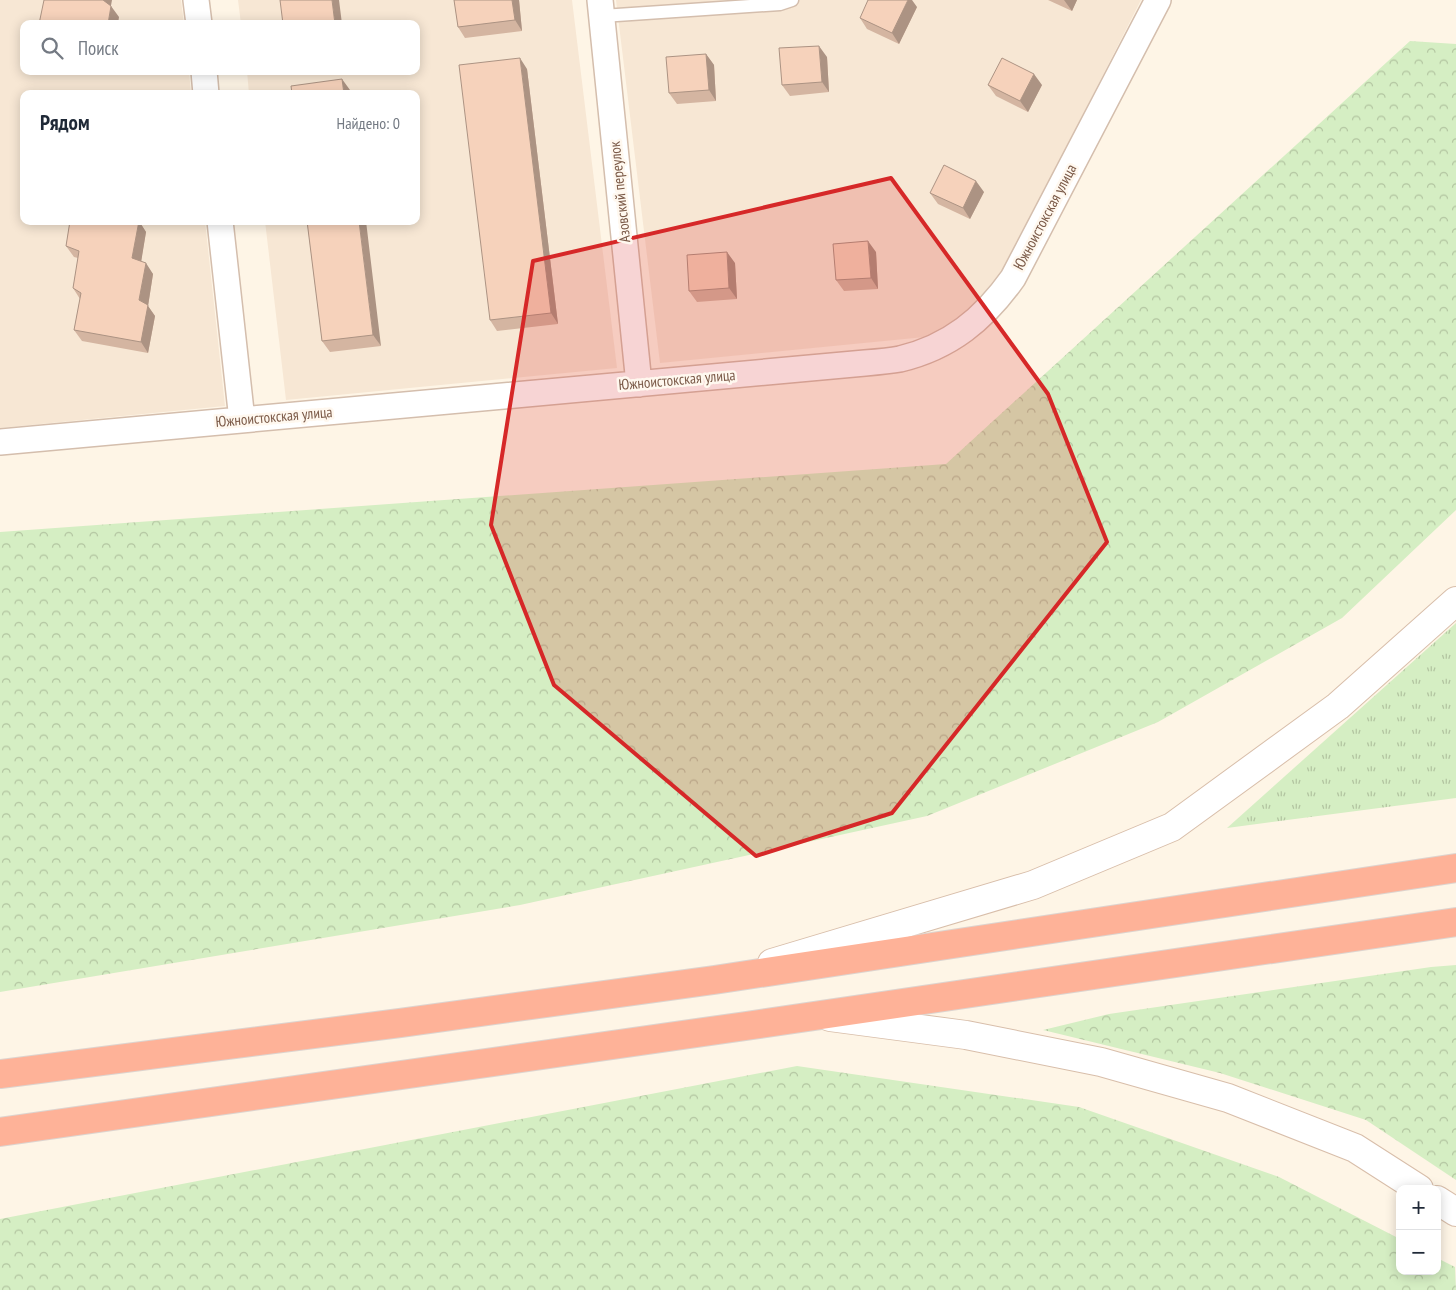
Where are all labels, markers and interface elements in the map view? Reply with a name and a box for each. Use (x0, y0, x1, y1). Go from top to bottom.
search box (20, 20, 420, 75)
icon: search (38, 34, 66, 62)
text: Поиск (78, 36, 119, 60)
text: Рядом (40, 109, 90, 136)
text: Найдено: 0 (337, 113, 400, 133)
street label: Азовский переулок (605, 140, 634, 243)
street label: Южноистокская улица (1009, 161, 1080, 273)
street label: Южноистокская улица (618, 365, 736, 394)
street label: Южноистокская улица (215, 402, 333, 431)
map controls (1396, 1185, 1441, 1275)
button: + (1396, 1185, 1441, 1230)
button: − (1396, 1230, 1441, 1275)

